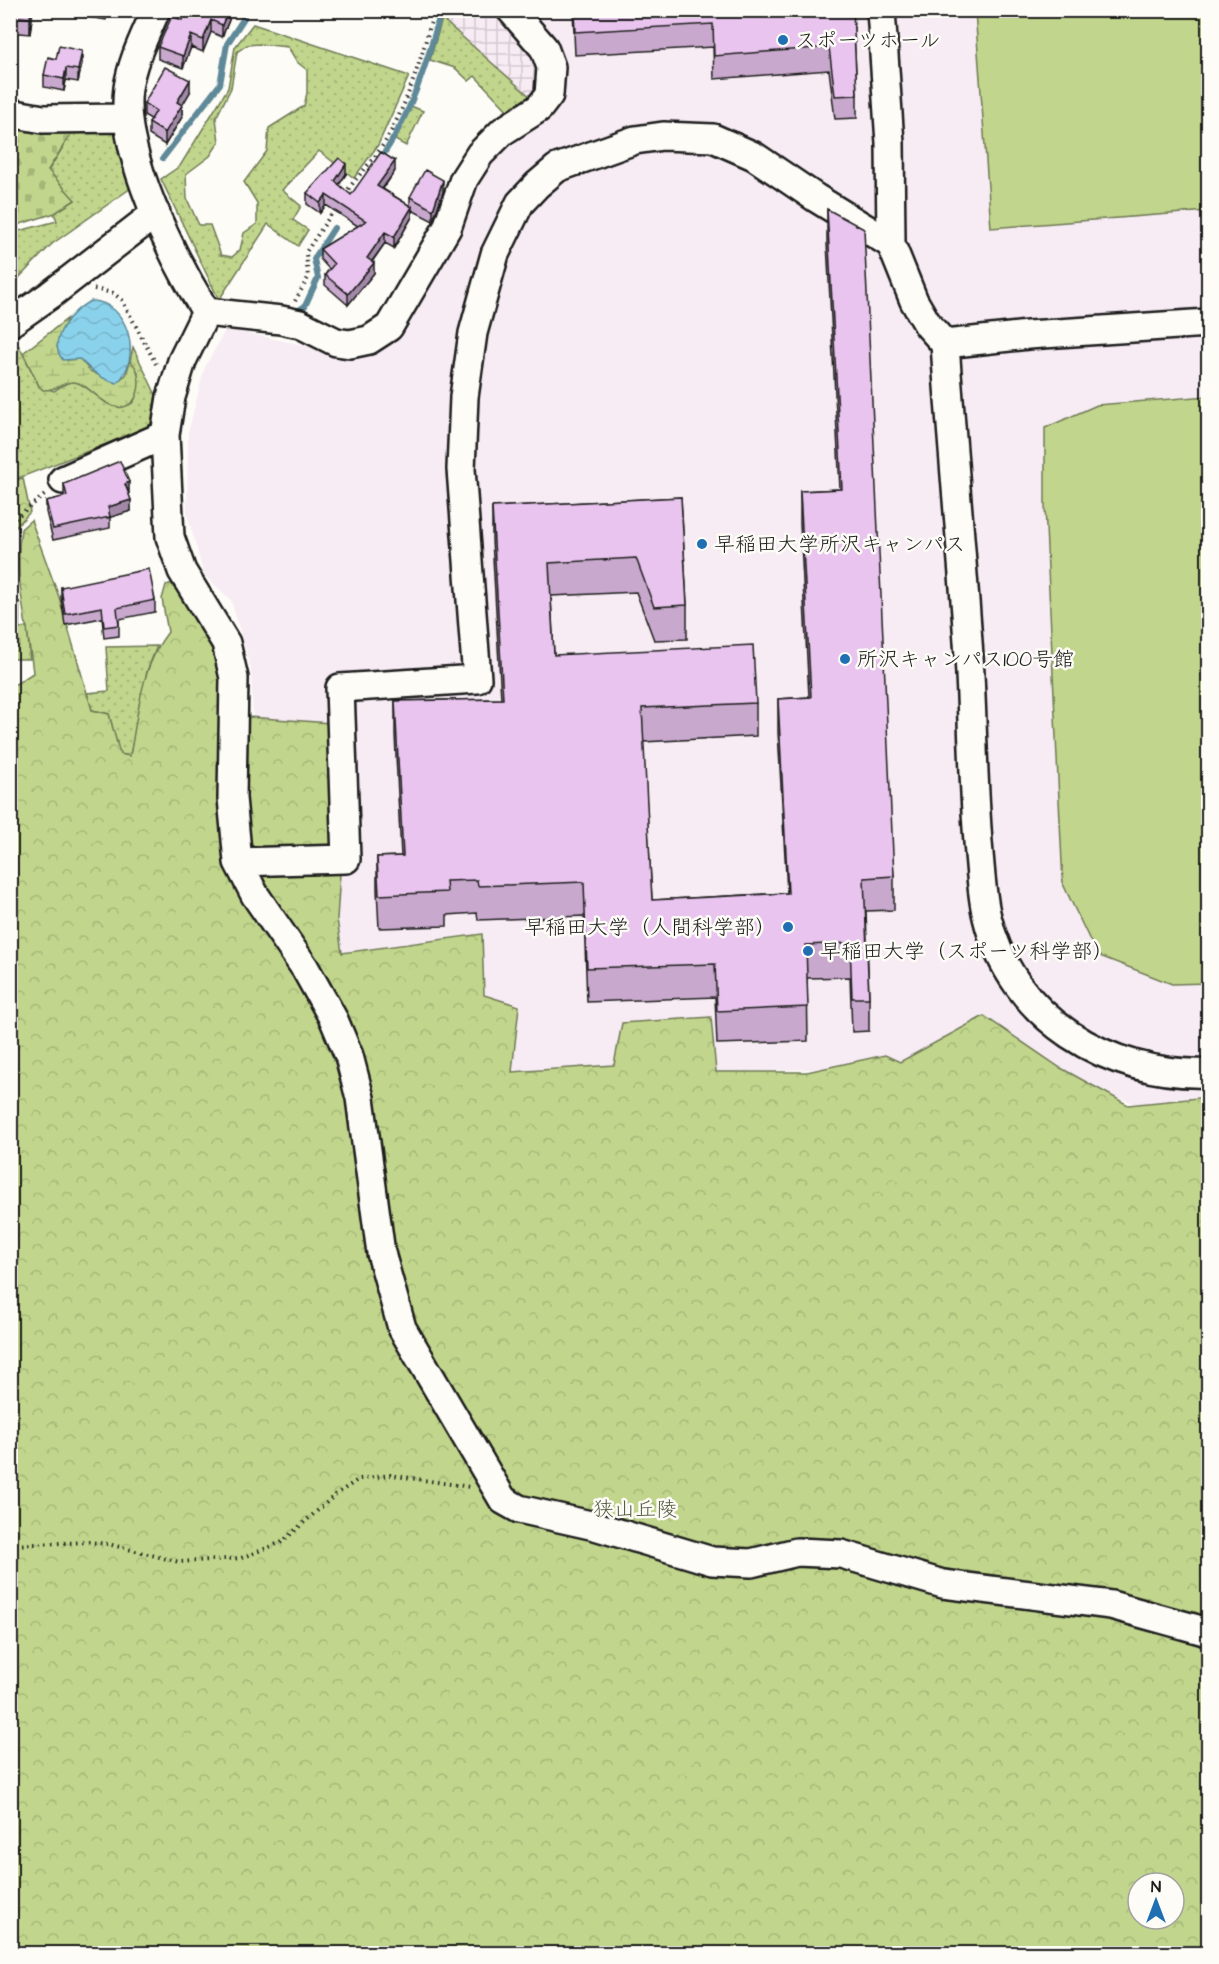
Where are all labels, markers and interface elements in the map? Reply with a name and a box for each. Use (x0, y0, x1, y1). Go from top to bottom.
place label: スポーツホール (795, 26, 940, 55)
marker: スポーツホール (776, 33, 790, 47)
place label: 早稲田大学所沢キャンパス (714, 530, 965, 559)
marker: 早稲田大学所沢キャンパス (695, 537, 709, 551)
place label: 所沢キャンパス100号館 (857, 645, 1074, 674)
marker: 所沢キャンパス100号館 (838, 652, 852, 666)
place label: 早稲田大学（人間科学部） (524, 913, 776, 942)
marker: 早稲田大学（人間科学部） (781, 920, 795, 934)
place label: 早稲田大学（スポーツ科学部） (820, 937, 1114, 966)
marker: 早稲田大学（スポーツ科学部） (801, 944, 815, 958)
park label: 狭山丘陵 (593, 1495, 677, 1524)
north arrow (1126, 1871, 1186, 1931)
text: N (1151, 1876, 1161, 1898)

